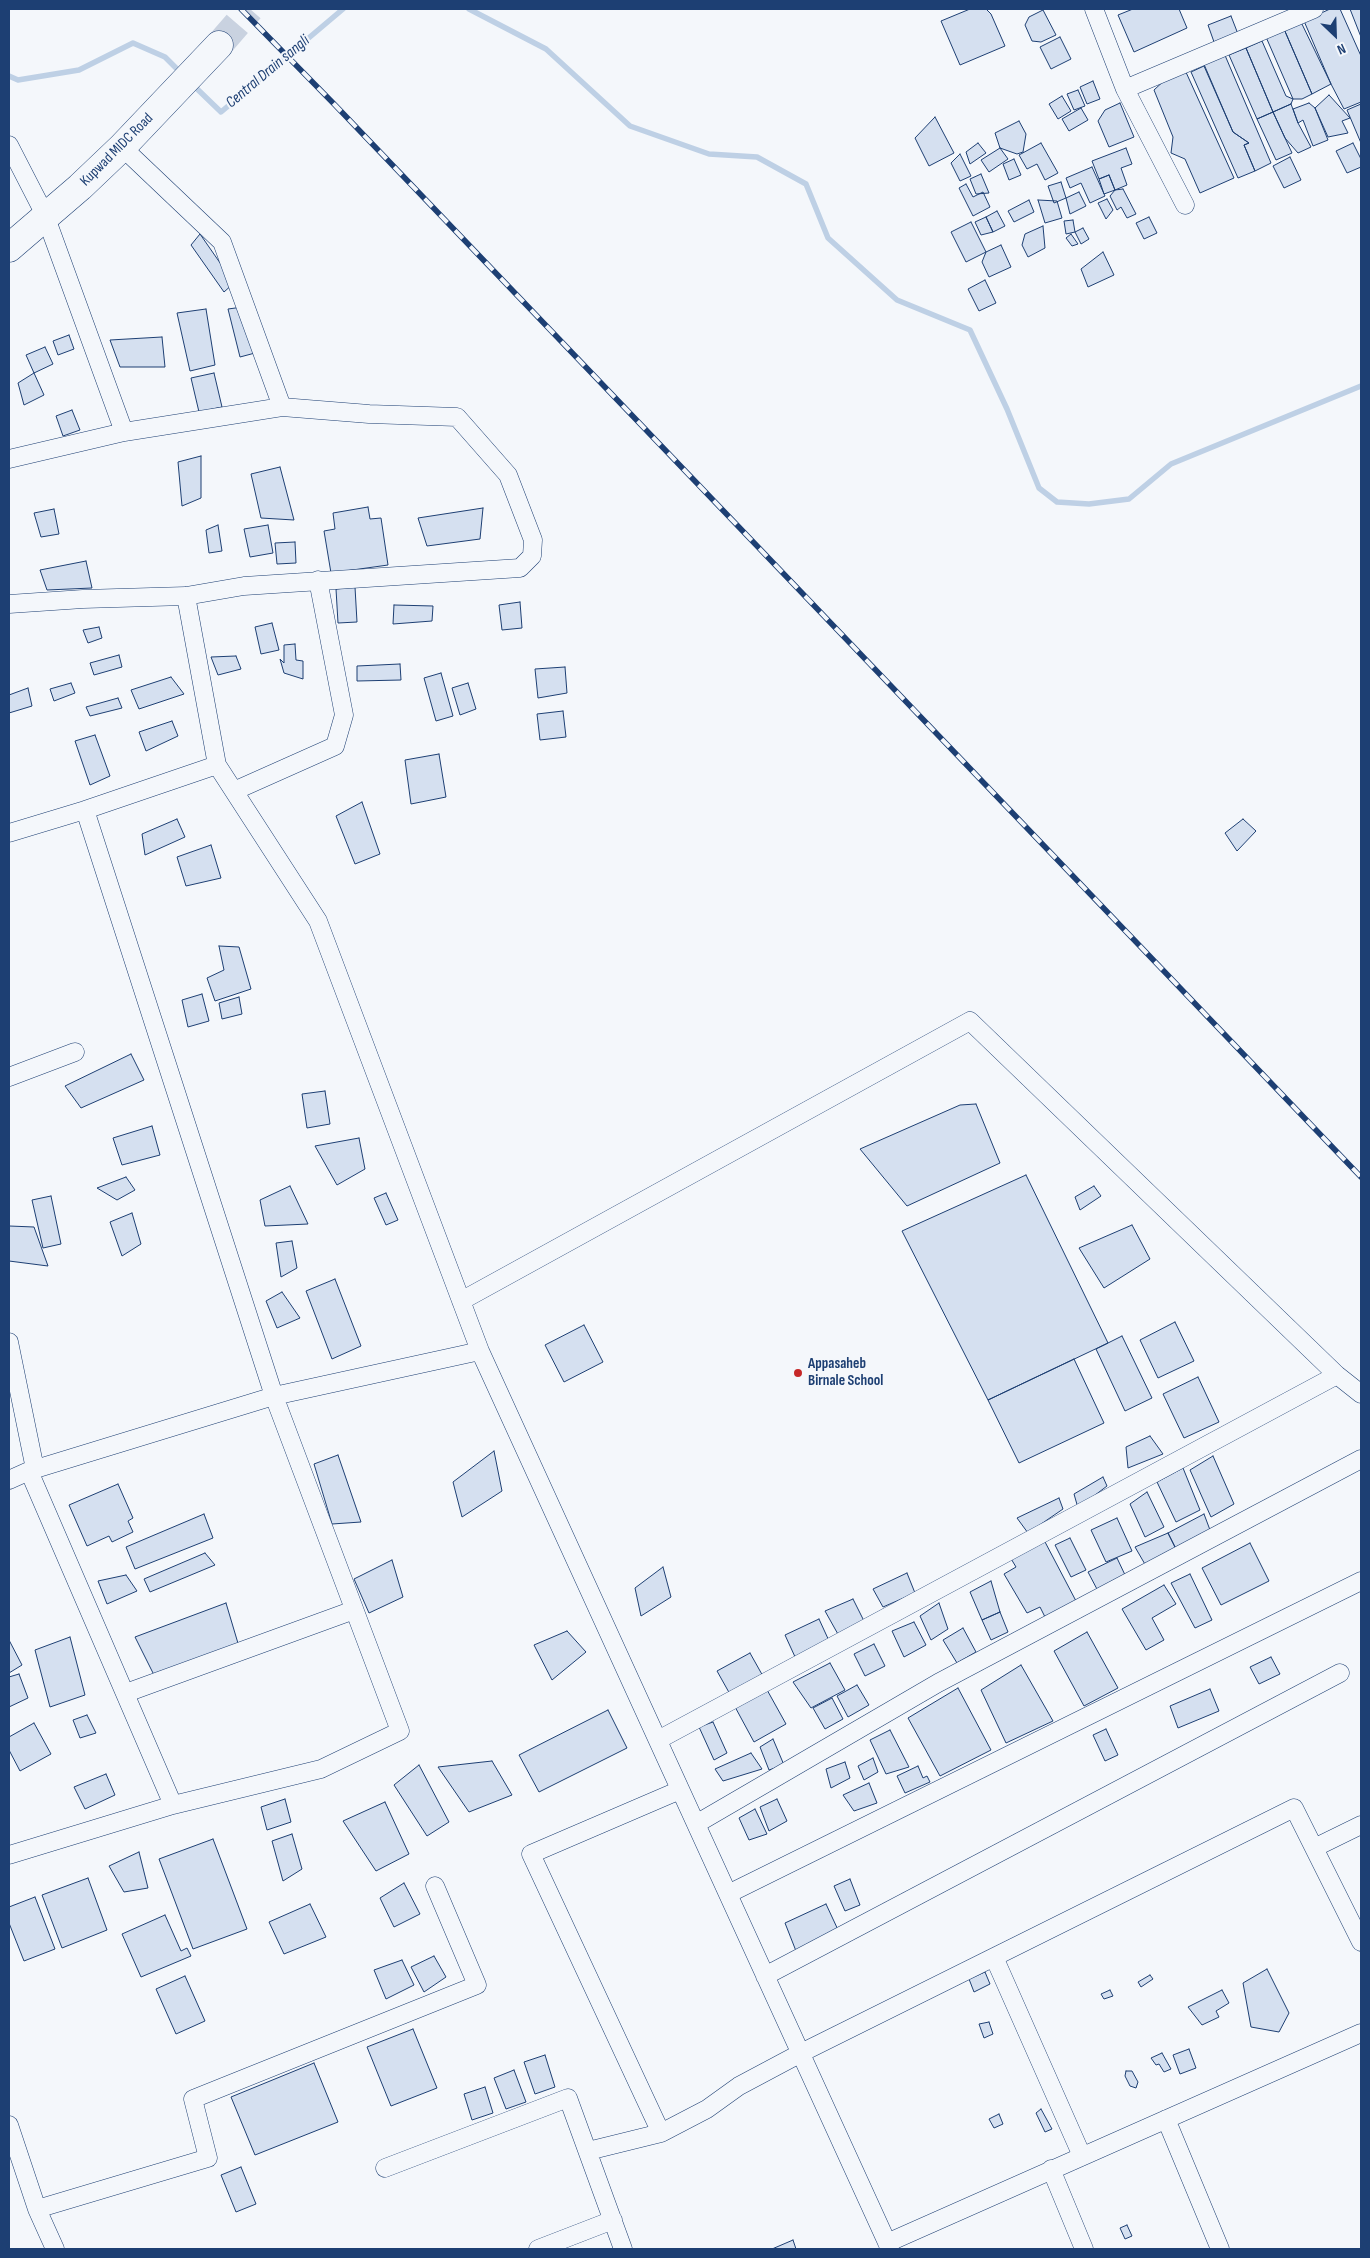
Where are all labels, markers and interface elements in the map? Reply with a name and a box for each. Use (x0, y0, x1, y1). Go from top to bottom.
north arrow (1310, 10, 1360, 60)
water label: Central Drain sangli (222, 31, 314, 113)
text: N (1334, 40, 1348, 58)
street label: Kupwad MIDC Road (77, 110, 157, 190)
place label: Appasaheb Birnale School (808, 1355, 883, 1390)
marker: Appasaheb Birnale School (792, 1367, 804, 1379)

